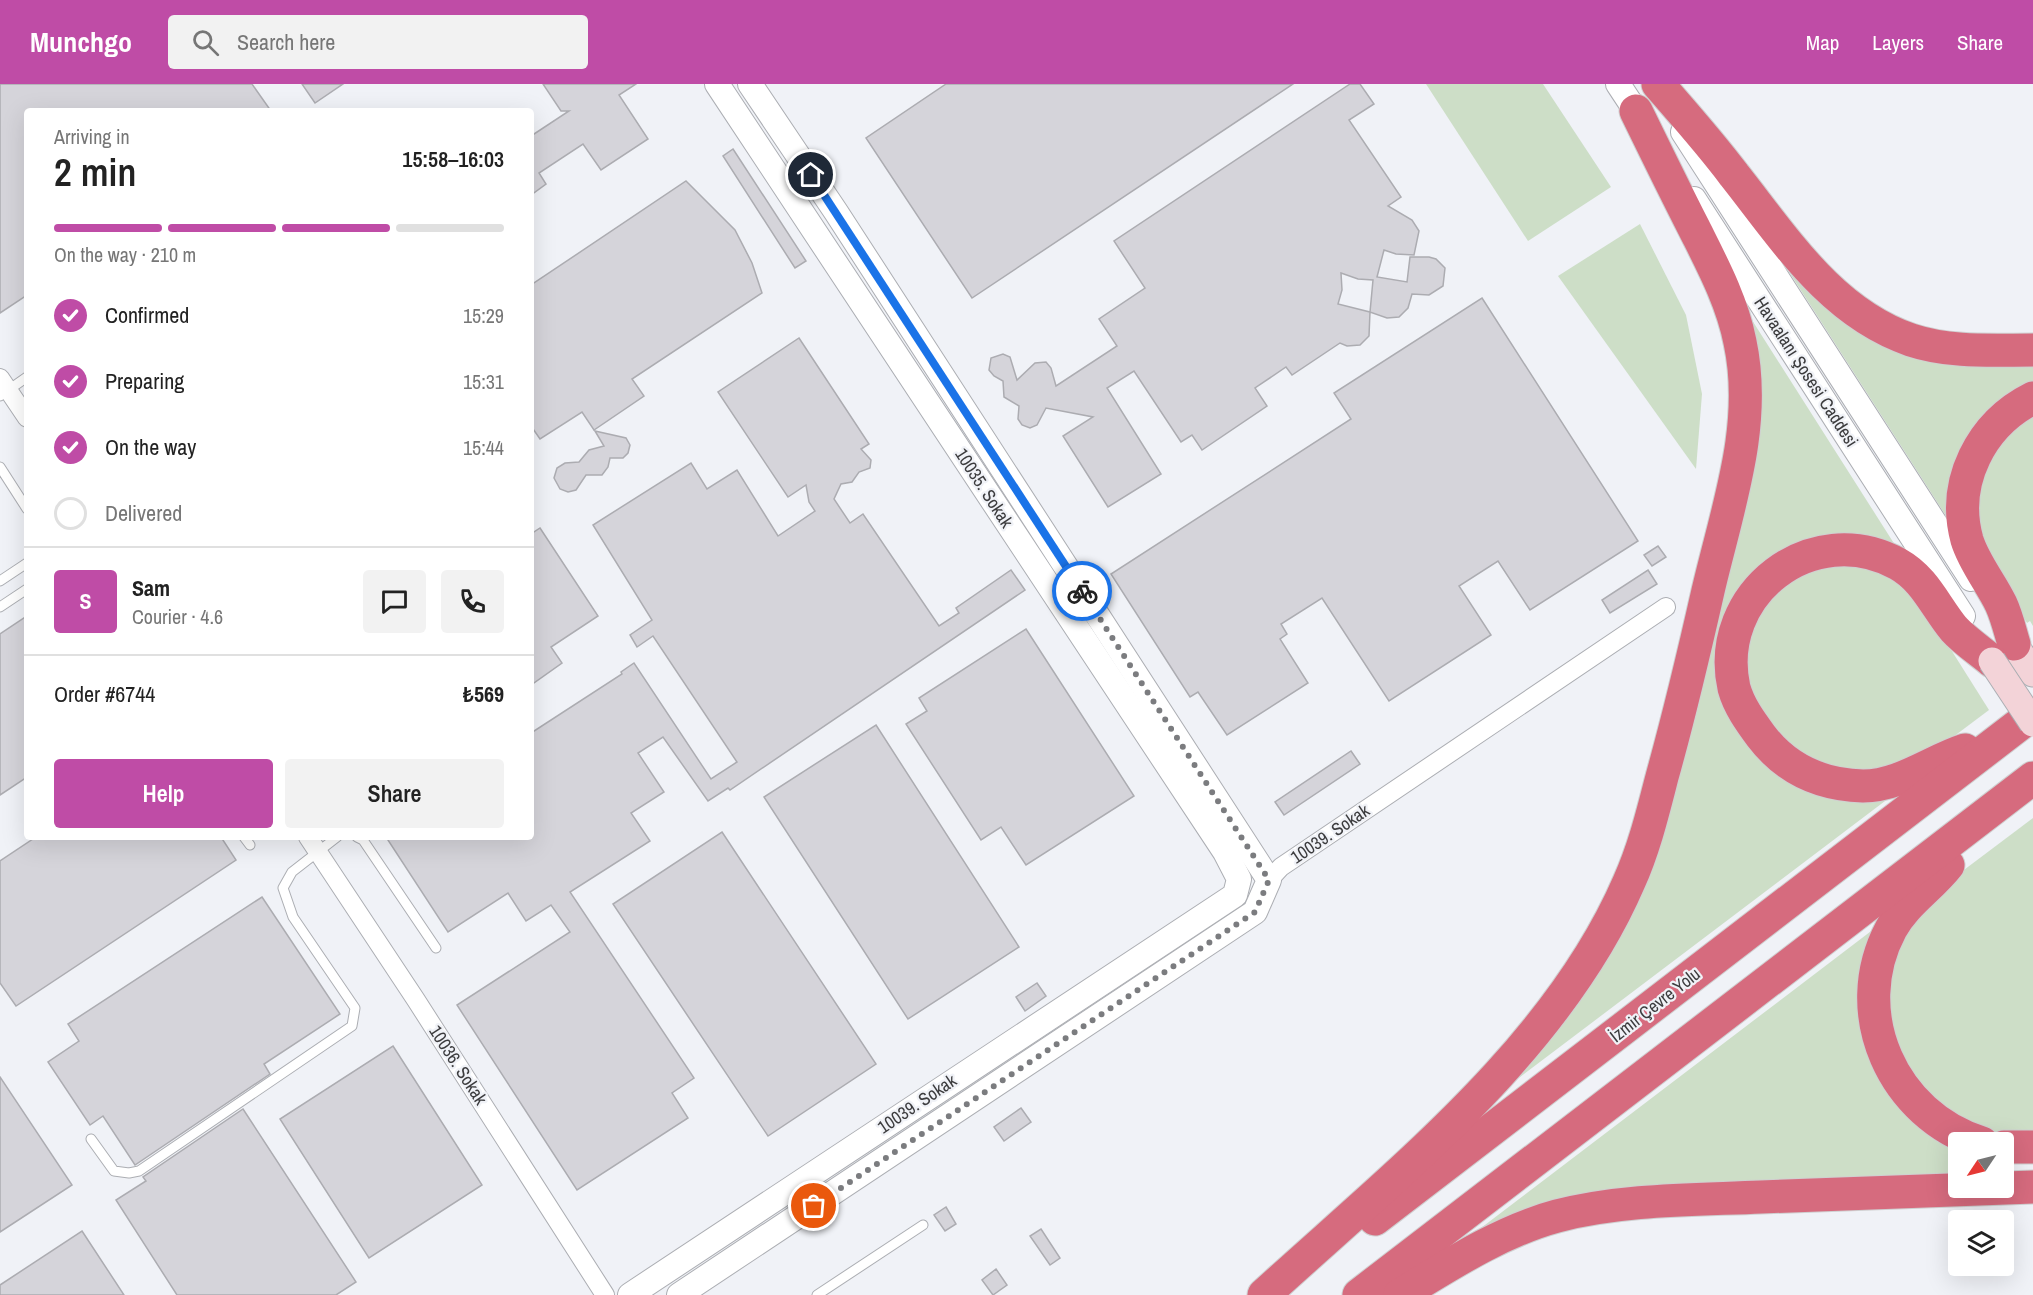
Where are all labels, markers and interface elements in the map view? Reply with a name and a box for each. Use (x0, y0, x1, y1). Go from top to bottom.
search box (168, 15, 588, 69)
text: Munchgo (30, 23, 132, 61)
icon: search (189, 26, 222, 59)
text: Search here (237, 27, 335, 57)
text: Map (1806, 28, 1839, 57)
text: Layers (1872, 28, 1924, 57)
text: Share (1957, 28, 2003, 57)
text: Arriving in (54, 123, 130, 150)
text: 15:58–16:03 (402, 144, 504, 174)
text: 2 min (54, 146, 136, 198)
pin (785, 149, 836, 200)
icon: home (794, 158, 827, 191)
text: On the way · 210 m (54, 241, 196, 268)
street label: Havaalanı Şosesi Caddesi (1748, 292, 1864, 452)
icon: check (54, 299, 87, 332)
text: Confirmed (105, 300, 189, 330)
text: 15:29 (463, 302, 504, 329)
icon: check (54, 365, 87, 398)
text: Preparing (105, 366, 184, 396)
text: 15:31 (463, 368, 504, 395)
icon: check (54, 431, 87, 464)
text: On the way (105, 432, 196, 462)
text: 15:44 (463, 434, 504, 461)
street label: 10035. Sokak (949, 443, 1020, 533)
text: Delivered (105, 498, 182, 528)
courier (1052, 561, 1112, 621)
button: chat (363, 570, 426, 633)
button: phone (441, 570, 504, 633)
text: Sam (132, 573, 170, 603)
icon: bike (1066, 575, 1099, 608)
text: S (79, 586, 92, 616)
text: Courier · 4.6 (132, 603, 223, 630)
text: Order #6744 (54, 679, 155, 709)
text: ₺569 (463, 679, 504, 709)
button: Help (54, 759, 273, 828)
button: Share (285, 759, 504, 828)
street label: 10039. Sokak (1285, 798, 1375, 869)
street label: İzmir Çevre Yolu (1604, 961, 1705, 1048)
street label: 10036. Sokak (423, 1020, 494, 1110)
street label: 10039. Sokak (872, 1068, 962, 1139)
north arrow (1948, 1132, 2014, 1198)
map controls (1948, 1132, 2014, 1276)
pin (788, 1180, 839, 1231)
icon: bag (797, 1189, 830, 1222)
button: layers (1948, 1210, 2014, 1276)

